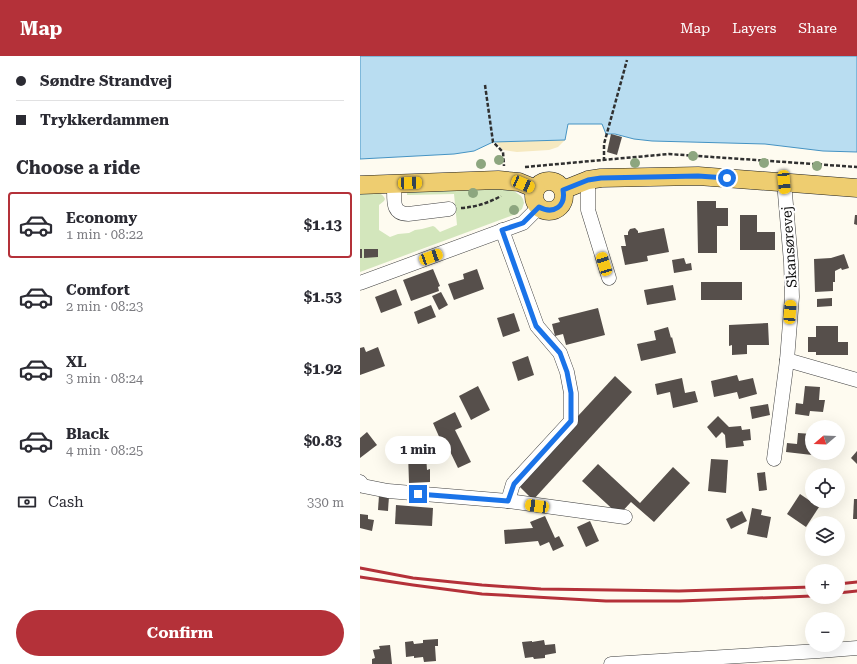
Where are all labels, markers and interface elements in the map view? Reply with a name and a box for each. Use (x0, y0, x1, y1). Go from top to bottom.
text: Map (20, 17, 62, 40)
text: Map (680, 20, 710, 36)
text: Layers (732, 20, 776, 36)
text: Share (798, 20, 837, 36)
text: Søndre Strandvej (40, 72, 172, 90)
text: Trykkerdammen (40, 111, 169, 129)
text: Choose a ride (16, 157, 140, 178)
route start (718, 169, 736, 187)
car (777, 170, 791, 194)
car (510, 174, 536, 194)
car (398, 177, 422, 189)
street label: Skansørevej (778, 206, 800, 288)
icon: car (18, 207, 54, 243)
text: Economy (66, 209, 137, 227)
text: $1.13 (304, 216, 342, 234)
text: 1 min · 08:22 (66, 227, 143, 242)
car (418, 247, 444, 267)
car (595, 251, 613, 277)
icon: car (18, 279, 54, 315)
text: Comfort (66, 281, 130, 299)
text: $1.53 (304, 288, 342, 306)
text: 2 min · 08:23 (66, 299, 143, 314)
car (783, 300, 797, 324)
icon: car (18, 351, 54, 387)
text: XL (66, 353, 87, 371)
text: $1.92 (304, 360, 342, 378)
text: 3 min · 08:24 (66, 371, 143, 386)
north arrow (805, 420, 845, 460)
map controls (805, 420, 845, 652)
icon: car (18, 423, 54, 459)
text: Black (66, 425, 109, 443)
text: $0.83 (304, 432, 342, 450)
callout: 1 min (385, 436, 451, 464)
text: 1 min (400, 442, 436, 457)
text: 4 min · 08:25 (66, 443, 143, 458)
button: locate (805, 468, 845, 508)
route end (409, 485, 427, 503)
icon: cash (16, 491, 38, 513)
text: Cash (48, 493, 84, 511)
text: 330 m (307, 495, 344, 510)
car (524, 498, 550, 514)
button: layers (805, 516, 845, 556)
button: + (805, 564, 845, 604)
button: Confirm (16, 610, 344, 656)
button: − (805, 612, 845, 652)

